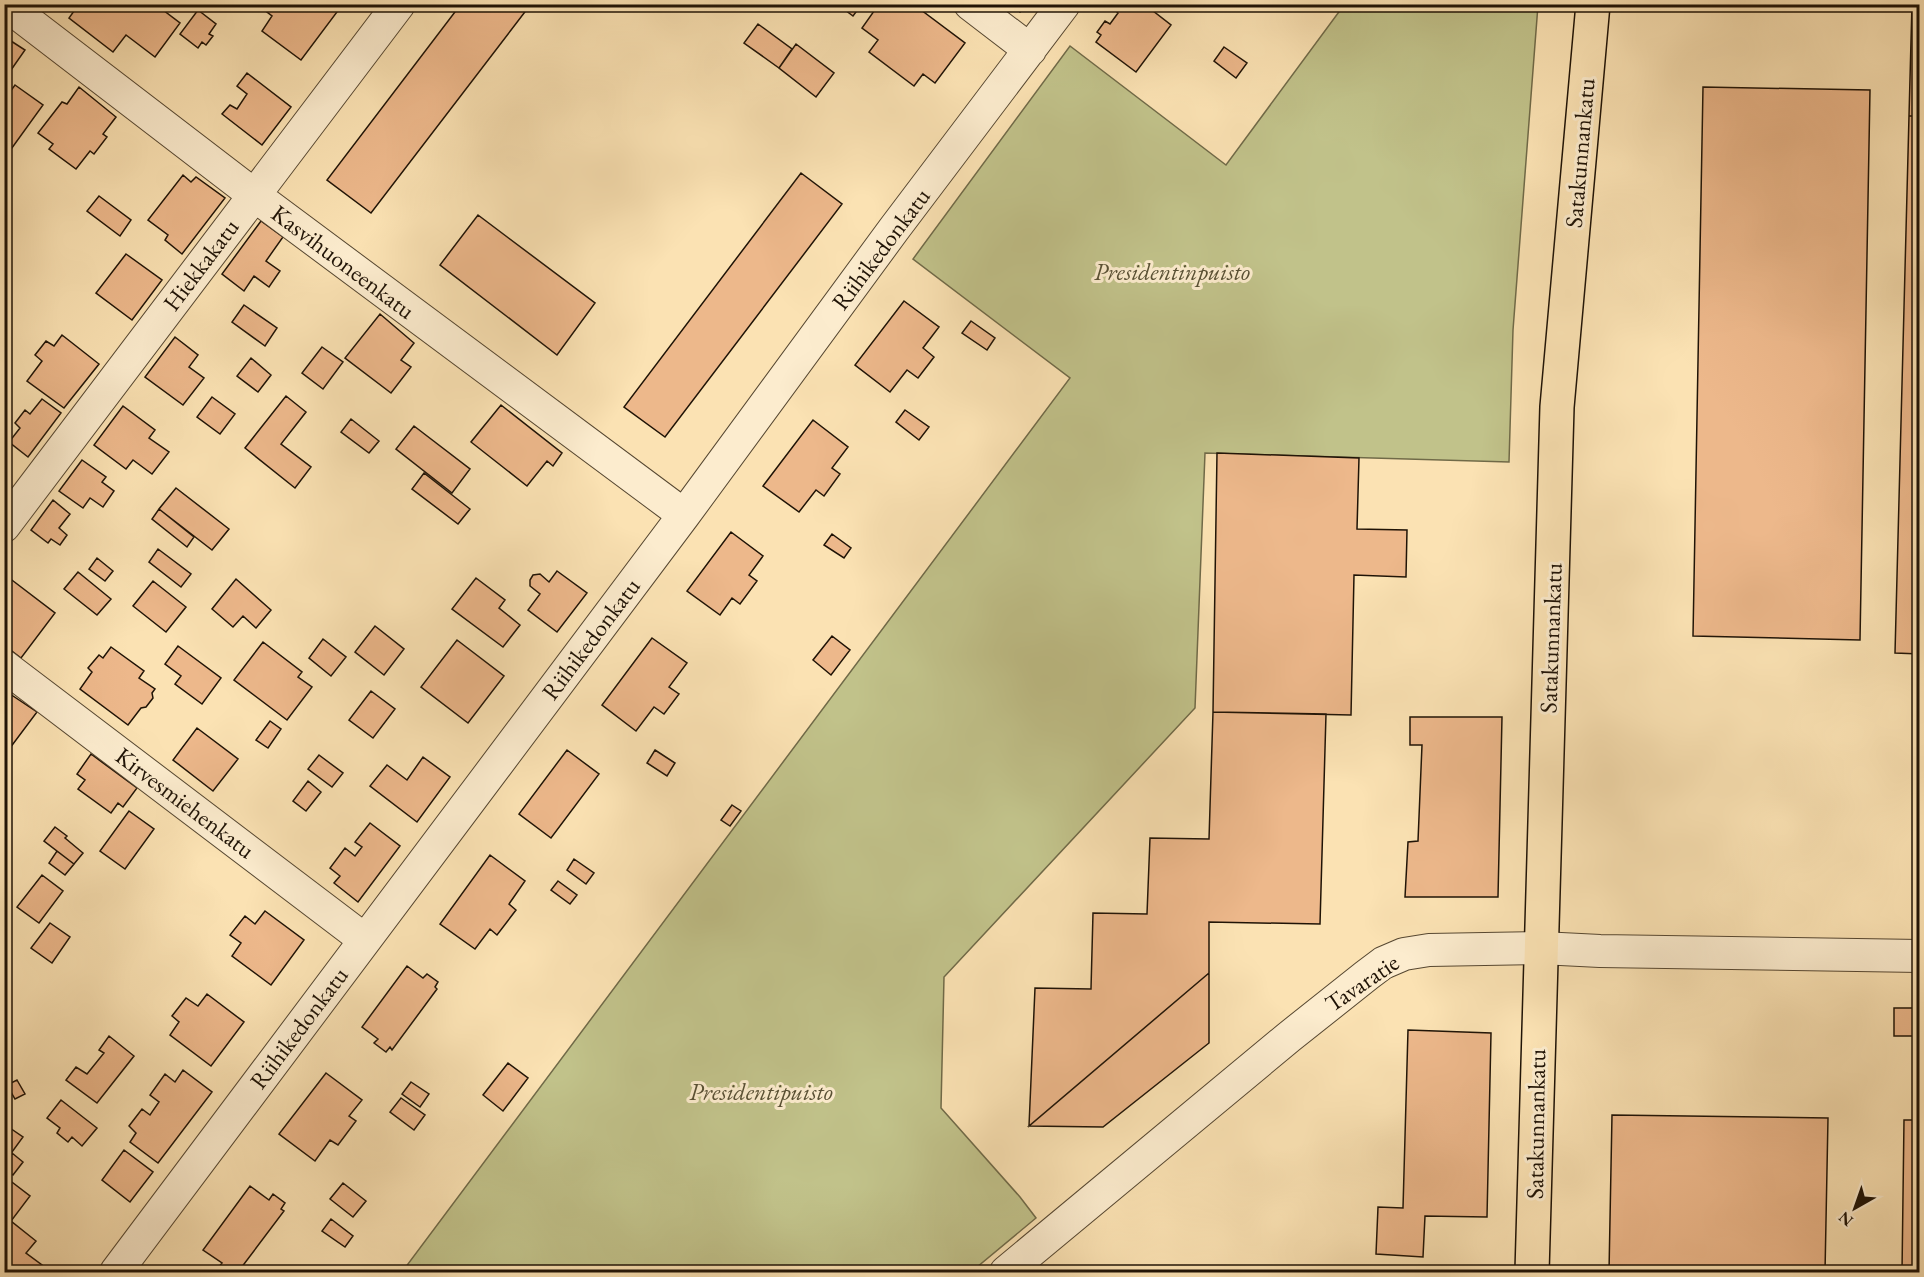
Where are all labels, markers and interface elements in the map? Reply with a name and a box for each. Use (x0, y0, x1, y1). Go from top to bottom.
street label: Satakunnankatu (1558, 76, 1602, 229)
street label: Riihikedonkatu (825, 181, 937, 316)
street label: Kasvihuoneenkatu (265, 198, 422, 326)
street label: Hiekkakatu (156, 212, 246, 317)
park label: Presidentinpuisto (1094, 256, 1250, 287)
street label: Satakunnankatu (1532, 562, 1569, 714)
street label: Riihikedonkatu (535, 571, 647, 706)
street label: Kirvesmiehenkatu (109, 740, 261, 865)
street label: Tavaratie (1319, 947, 1405, 1019)
street label: Riihikedonkatu (243, 960, 355, 1095)
street label: Satakunnankatu (1519, 1048, 1552, 1199)
park label: Presidentipuisto (689, 1076, 833, 1107)
north arrow (1825, 1178, 1885, 1238)
text: N (1834, 1207, 1857, 1231)

